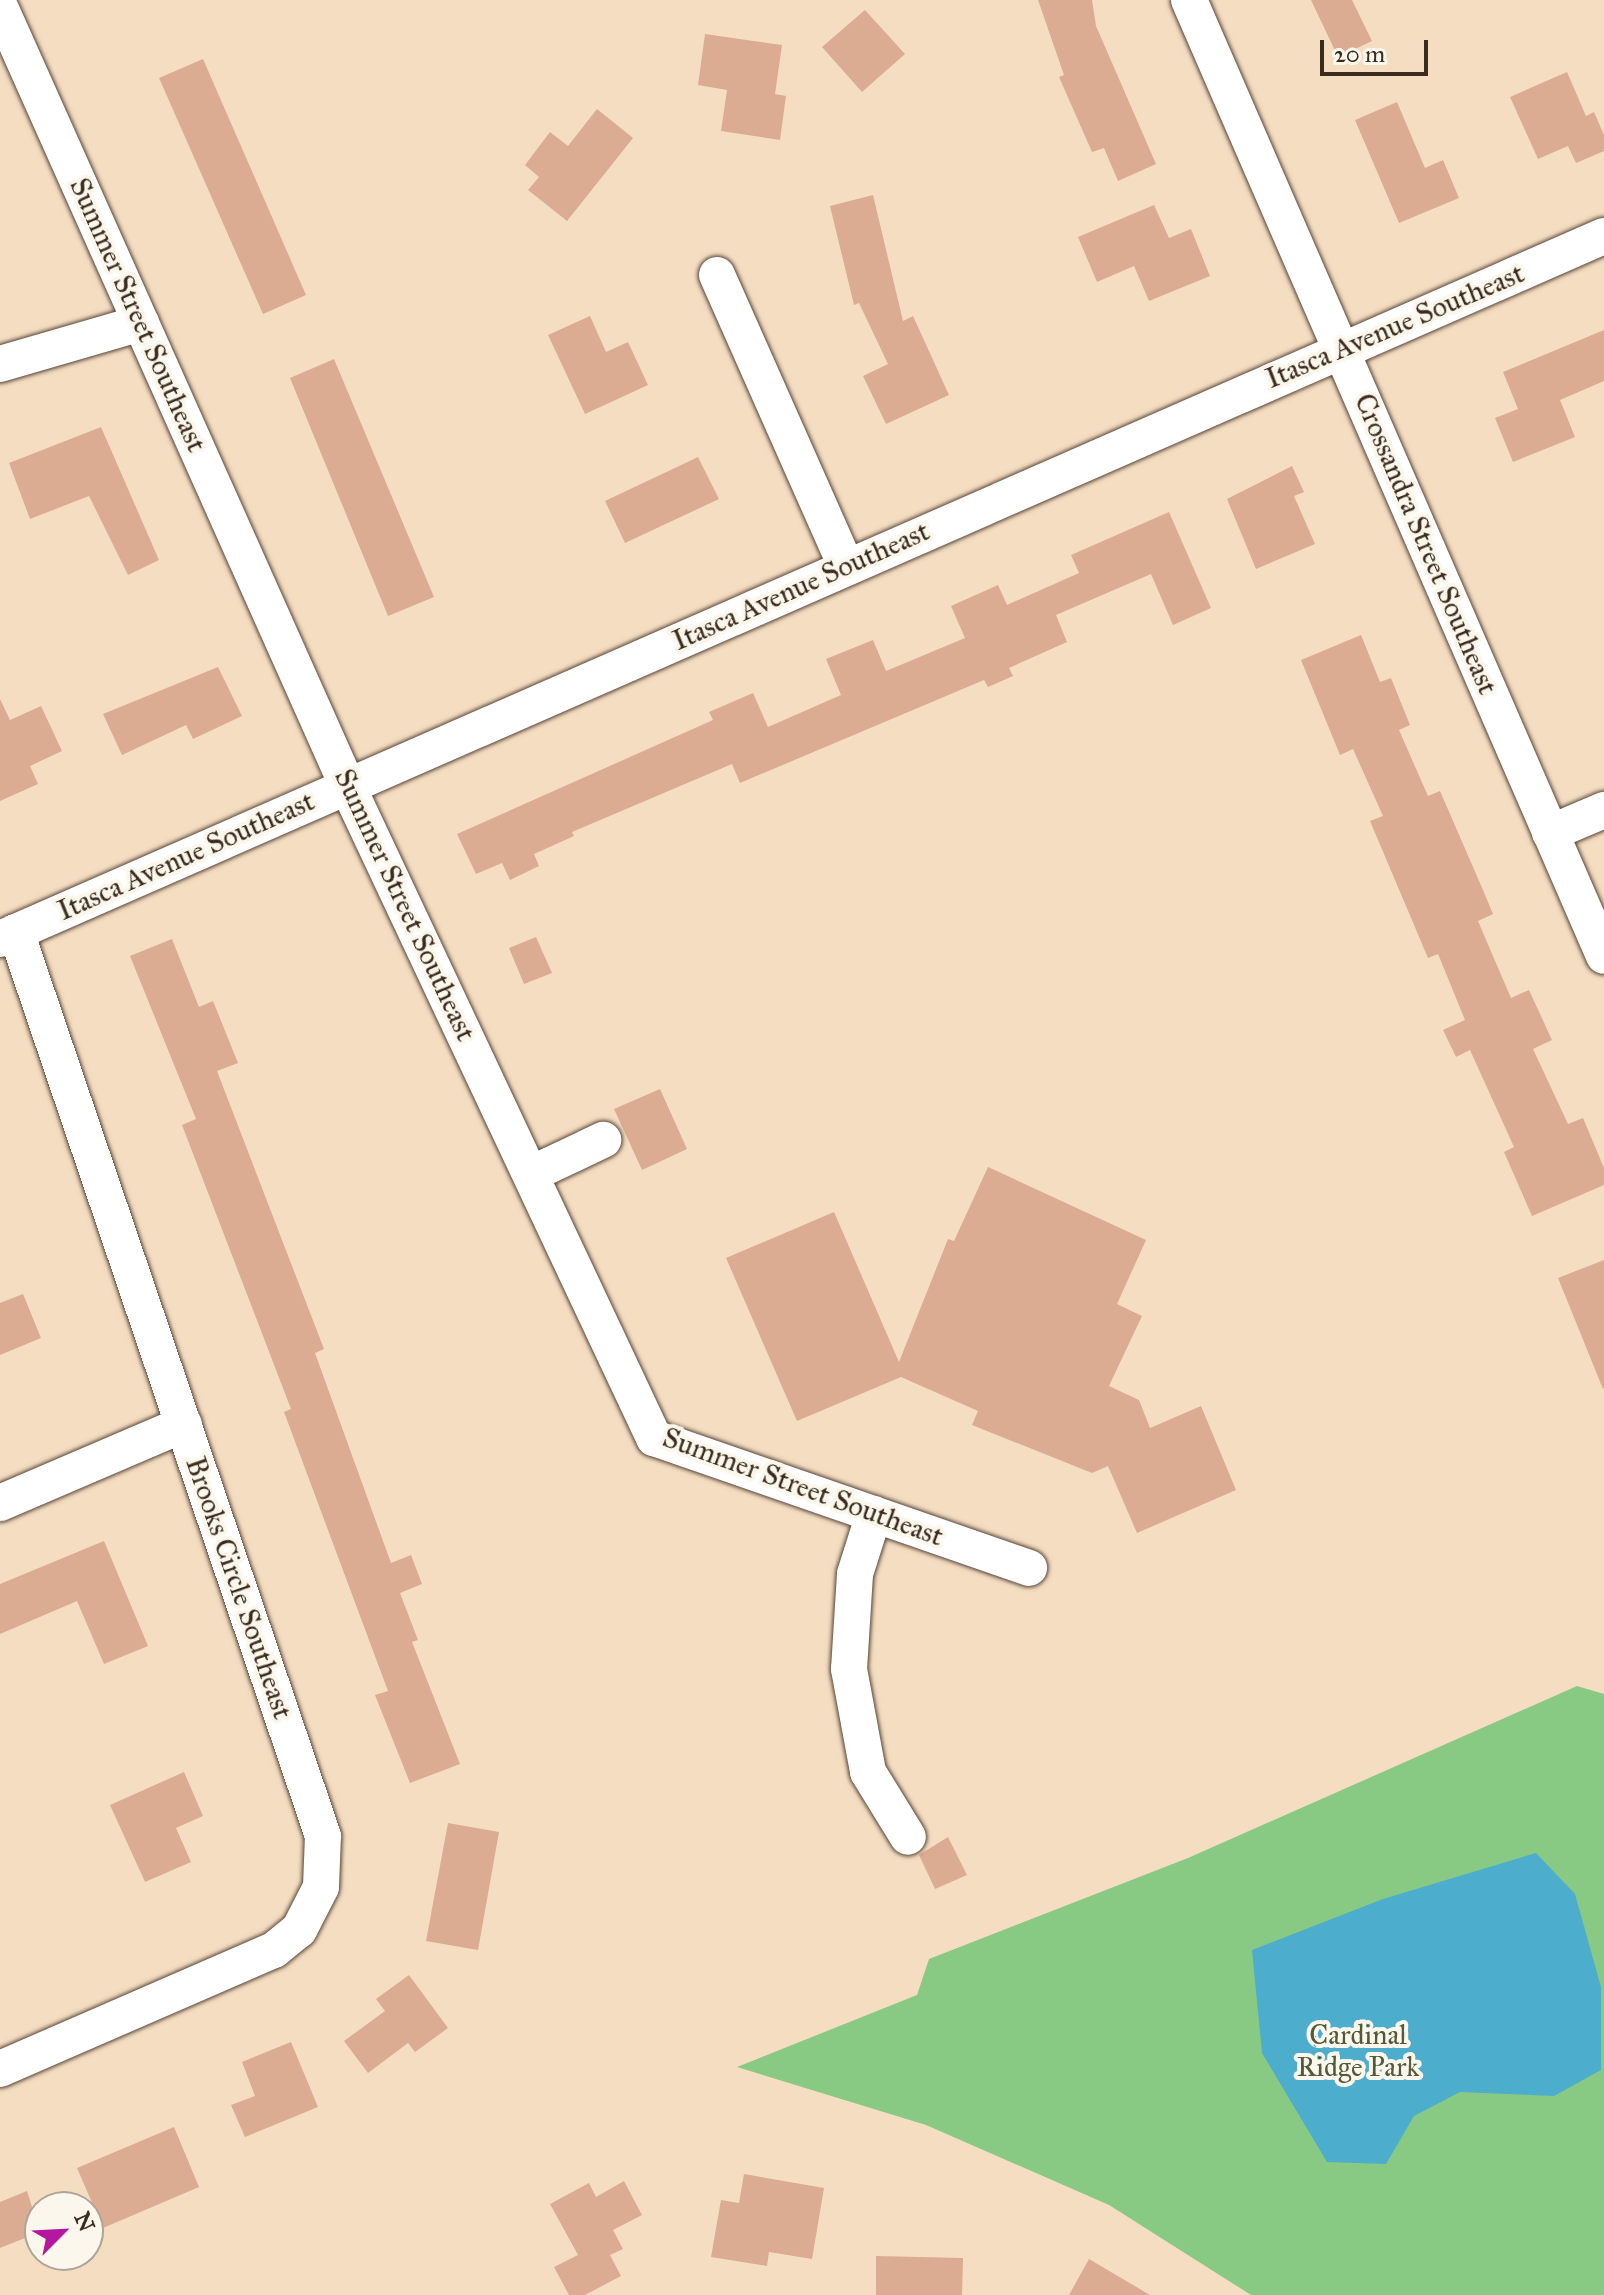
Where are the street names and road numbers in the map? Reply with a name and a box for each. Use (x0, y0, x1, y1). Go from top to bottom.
street label: Summer Street Southeast (62, 173, 214, 457)
street label: Itasca Avenue Southeast (1261, 256, 1529, 396)
street label: Crossandra Street Southeast (1347, 389, 1505, 699)
street label: Itasca Avenue Southeast (667, 514, 935, 658)
street label: Summer Street Southeast (327, 764, 483, 1046)
street label: Itasca Avenue Southeast (52, 784, 320, 928)
street label: Summer Street Southeast (658, 1421, 948, 1553)
street label: Brooks Circle Southeast (178, 1453, 300, 1723)

